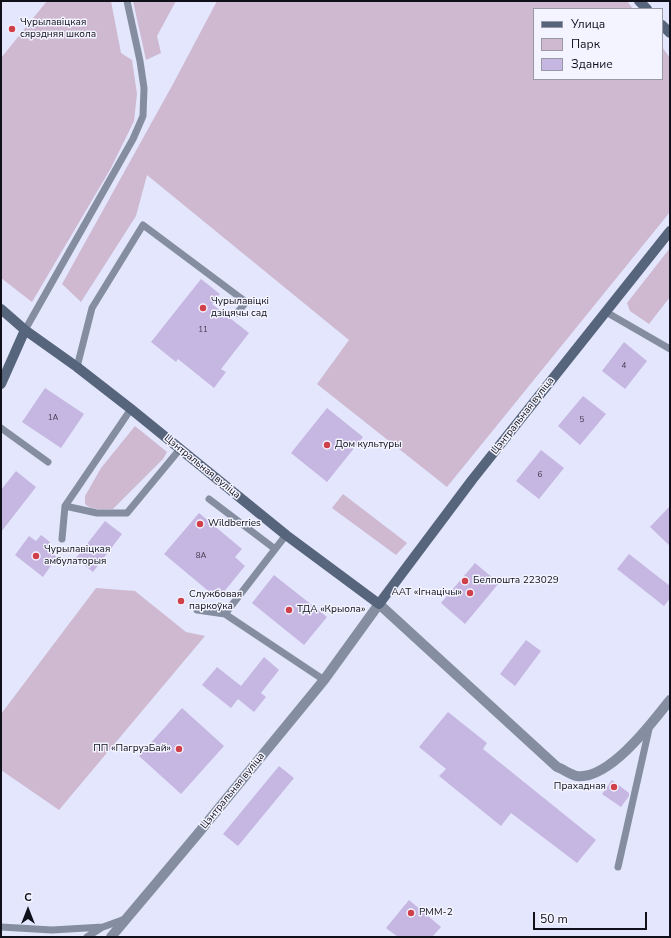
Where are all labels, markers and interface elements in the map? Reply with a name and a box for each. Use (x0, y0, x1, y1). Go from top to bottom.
legend (533, 8, 663, 80)
text: Улица (571, 16, 605, 32)
place label: Чурылавіцкая сярэдняя школа (20, 17, 96, 40)
marker: Чурылавіцкая сярэдняя школа (7, 24, 17, 34)
text: Парк (571, 36, 600, 52)
text: Здание (571, 56, 613, 72)
place label: Чурылавіцкі дзіцячы сад (211, 296, 269, 320)
marker: Чурылавіцкі дзіцячы сад (198, 303, 208, 313)
house number: 11 (198, 325, 208, 335)
house number: 4 (622, 361, 626, 371)
street label: Цэнтральная вуліца (489, 375, 557, 457)
house number: 1А (48, 413, 58, 423)
house number: 5 (580, 415, 584, 425)
street label: Цэнтральная вуліца (161, 433, 243, 501)
place label: Дом культуры (335, 439, 402, 451)
marker: Дом культуры (322, 440, 332, 450)
house number: 6 (538, 470, 542, 480)
place label: Wildberries (208, 518, 261, 530)
marker: Wildberries (195, 519, 205, 529)
place label: Чурылавіцкая амбулаторыя (44, 544, 110, 568)
marker: Чурылавіцкая амбулаторыя (31, 551, 41, 561)
house number: 8А (196, 551, 206, 561)
place label: Белпошта 223029 (473, 575, 559, 587)
marker: Белпошта 223029 (460, 576, 470, 586)
place label: ААТ «Ігнацічы» (391, 587, 462, 599)
marker: ААТ «Ігнацічы» (465, 588, 475, 598)
place label: Службовая паркоўка (189, 589, 242, 612)
marker: Службовая паркоўка (176, 596, 186, 606)
place label: ТДА «Крыола» (297, 604, 365, 616)
marker: ТДА «Крыола» (284, 605, 294, 615)
place label: ПП «ПагрузБай» (93, 743, 171, 755)
marker: ПП «ПагрузБай» (174, 744, 184, 754)
street label: Цэнтральная вуліца (199, 750, 267, 832)
place label: Прахадная (554, 781, 606, 793)
marker: Прахадная (609, 782, 619, 792)
north arrow (8, 890, 48, 930)
text: С (24, 890, 32, 905)
scale bar (535, 904, 649, 930)
place label: РММ-2 (419, 907, 453, 919)
marker: РММ-2 (406, 908, 416, 918)
text: 50 m (540, 911, 568, 927)

